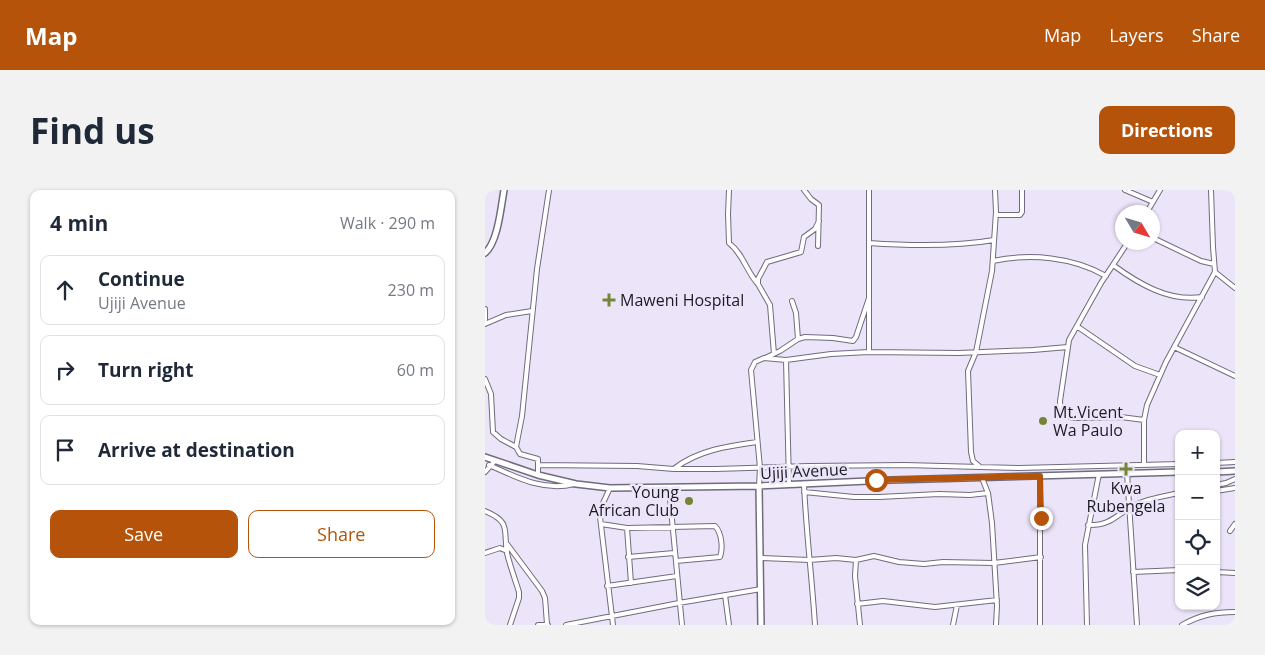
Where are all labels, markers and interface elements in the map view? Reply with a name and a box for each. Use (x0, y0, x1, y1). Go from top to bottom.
text: Map (25, 19, 77, 52)
text: Map (1044, 23, 1081, 47)
text: Layers (1109, 23, 1164, 47)
text: Share (1192, 23, 1240, 47)
button: Directions (1099, 106, 1235, 154)
text: Find us (30, 107, 155, 154)
north arrow (1115, 205, 1160, 250)
text: 4 min (50, 209, 108, 237)
text: Walk · 290 m (340, 212, 435, 234)
text: Continue (98, 266, 185, 292)
icon: ahead (51, 276, 79, 304)
text: 230 m (388, 279, 434, 301)
place label: Maweni Hospital (620, 289, 744, 311)
text: Ujiji Avenue (98, 292, 186, 314)
marker: Maweni Hospital (602, 293, 616, 307)
icon: right (51, 356, 79, 384)
text: Turn right (98, 357, 193, 383)
text: 60 m (397, 359, 434, 381)
place label: Mt.Vicent Wa Paulo (1053, 401, 1123, 441)
marker: Mt.Vicent Wa Paulo (1037, 415, 1049, 427)
map controls (1175, 430, 1220, 610)
button: + (1175, 430, 1220, 475)
icon: arrive (51, 436, 79, 464)
text: Arrive at destination (98, 437, 295, 463)
street label: Ujiji Avenue (760, 458, 848, 484)
marker: Kwa Rubengela (1119, 462, 1133, 476)
route start (865, 469, 888, 492)
button: − (1175, 475, 1220, 520)
place label: Kwa Rubengela (1087, 477, 1165, 517)
place label: Young African Club (589, 481, 679, 521)
marker: Young African Club (683, 495, 695, 507)
route end (1030, 507, 1053, 530)
button: Save (50, 510, 238, 558)
button: Share (248, 510, 435, 558)
button: locate (1175, 520, 1220, 565)
button: layers (1175, 565, 1220, 610)

